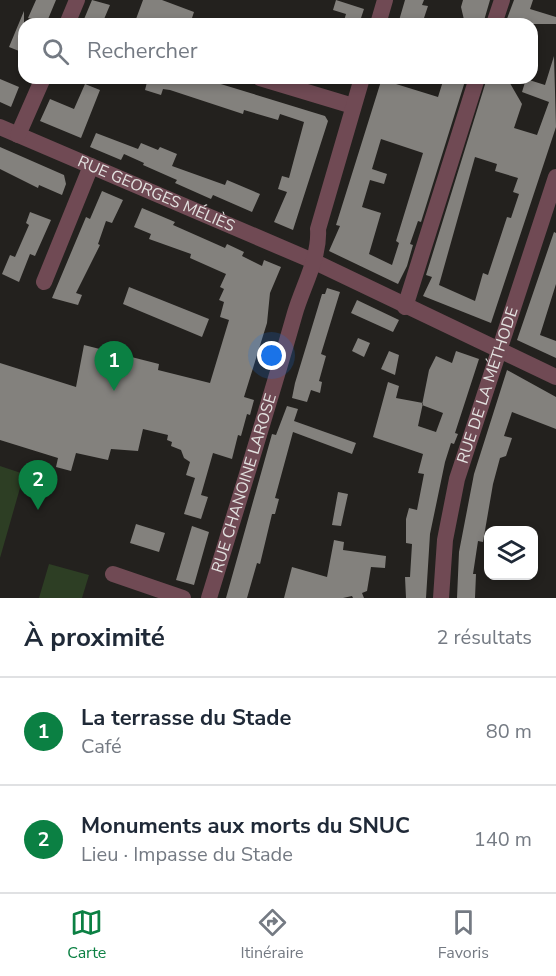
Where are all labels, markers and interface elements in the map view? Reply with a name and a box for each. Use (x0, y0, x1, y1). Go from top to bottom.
search box (18, 18, 538, 84)
icon: search (39, 35, 72, 68)
text: Rechercher (87, 36, 198, 66)
street label: RUE GEORGES MÉLIÈS (74, 150, 239, 237)
street label: RUE DE LA MÉTHODE (452, 304, 524, 466)
your location (257, 341, 286, 370)
pin: 1 (94, 342, 134, 391)
street label: RUE CHANOINE LAROSE (206, 391, 282, 575)
pin: 2 (18, 460, 57, 510)
map controls (484, 526, 538, 580)
button: layers (484, 526, 538, 580)
text: À proximité (24, 620, 165, 655)
text: 2 résultats (436, 624, 532, 651)
text: La terrasse du Stade (81, 703, 291, 733)
text: 1 (38, 718, 50, 745)
text: 80 m (486, 718, 532, 745)
text: Café (81, 733, 122, 760)
text: Monuments aux morts du SNUC (81, 811, 410, 841)
text: 2 (38, 826, 50, 853)
text: 140 m (474, 826, 532, 853)
text: Lieu · Impasse du Stade (81, 841, 293, 868)
tab: Carte (67, 906, 106, 964)
tab: Itinéraire (241, 906, 304, 964)
tab: Favoris (438, 906, 489, 964)

